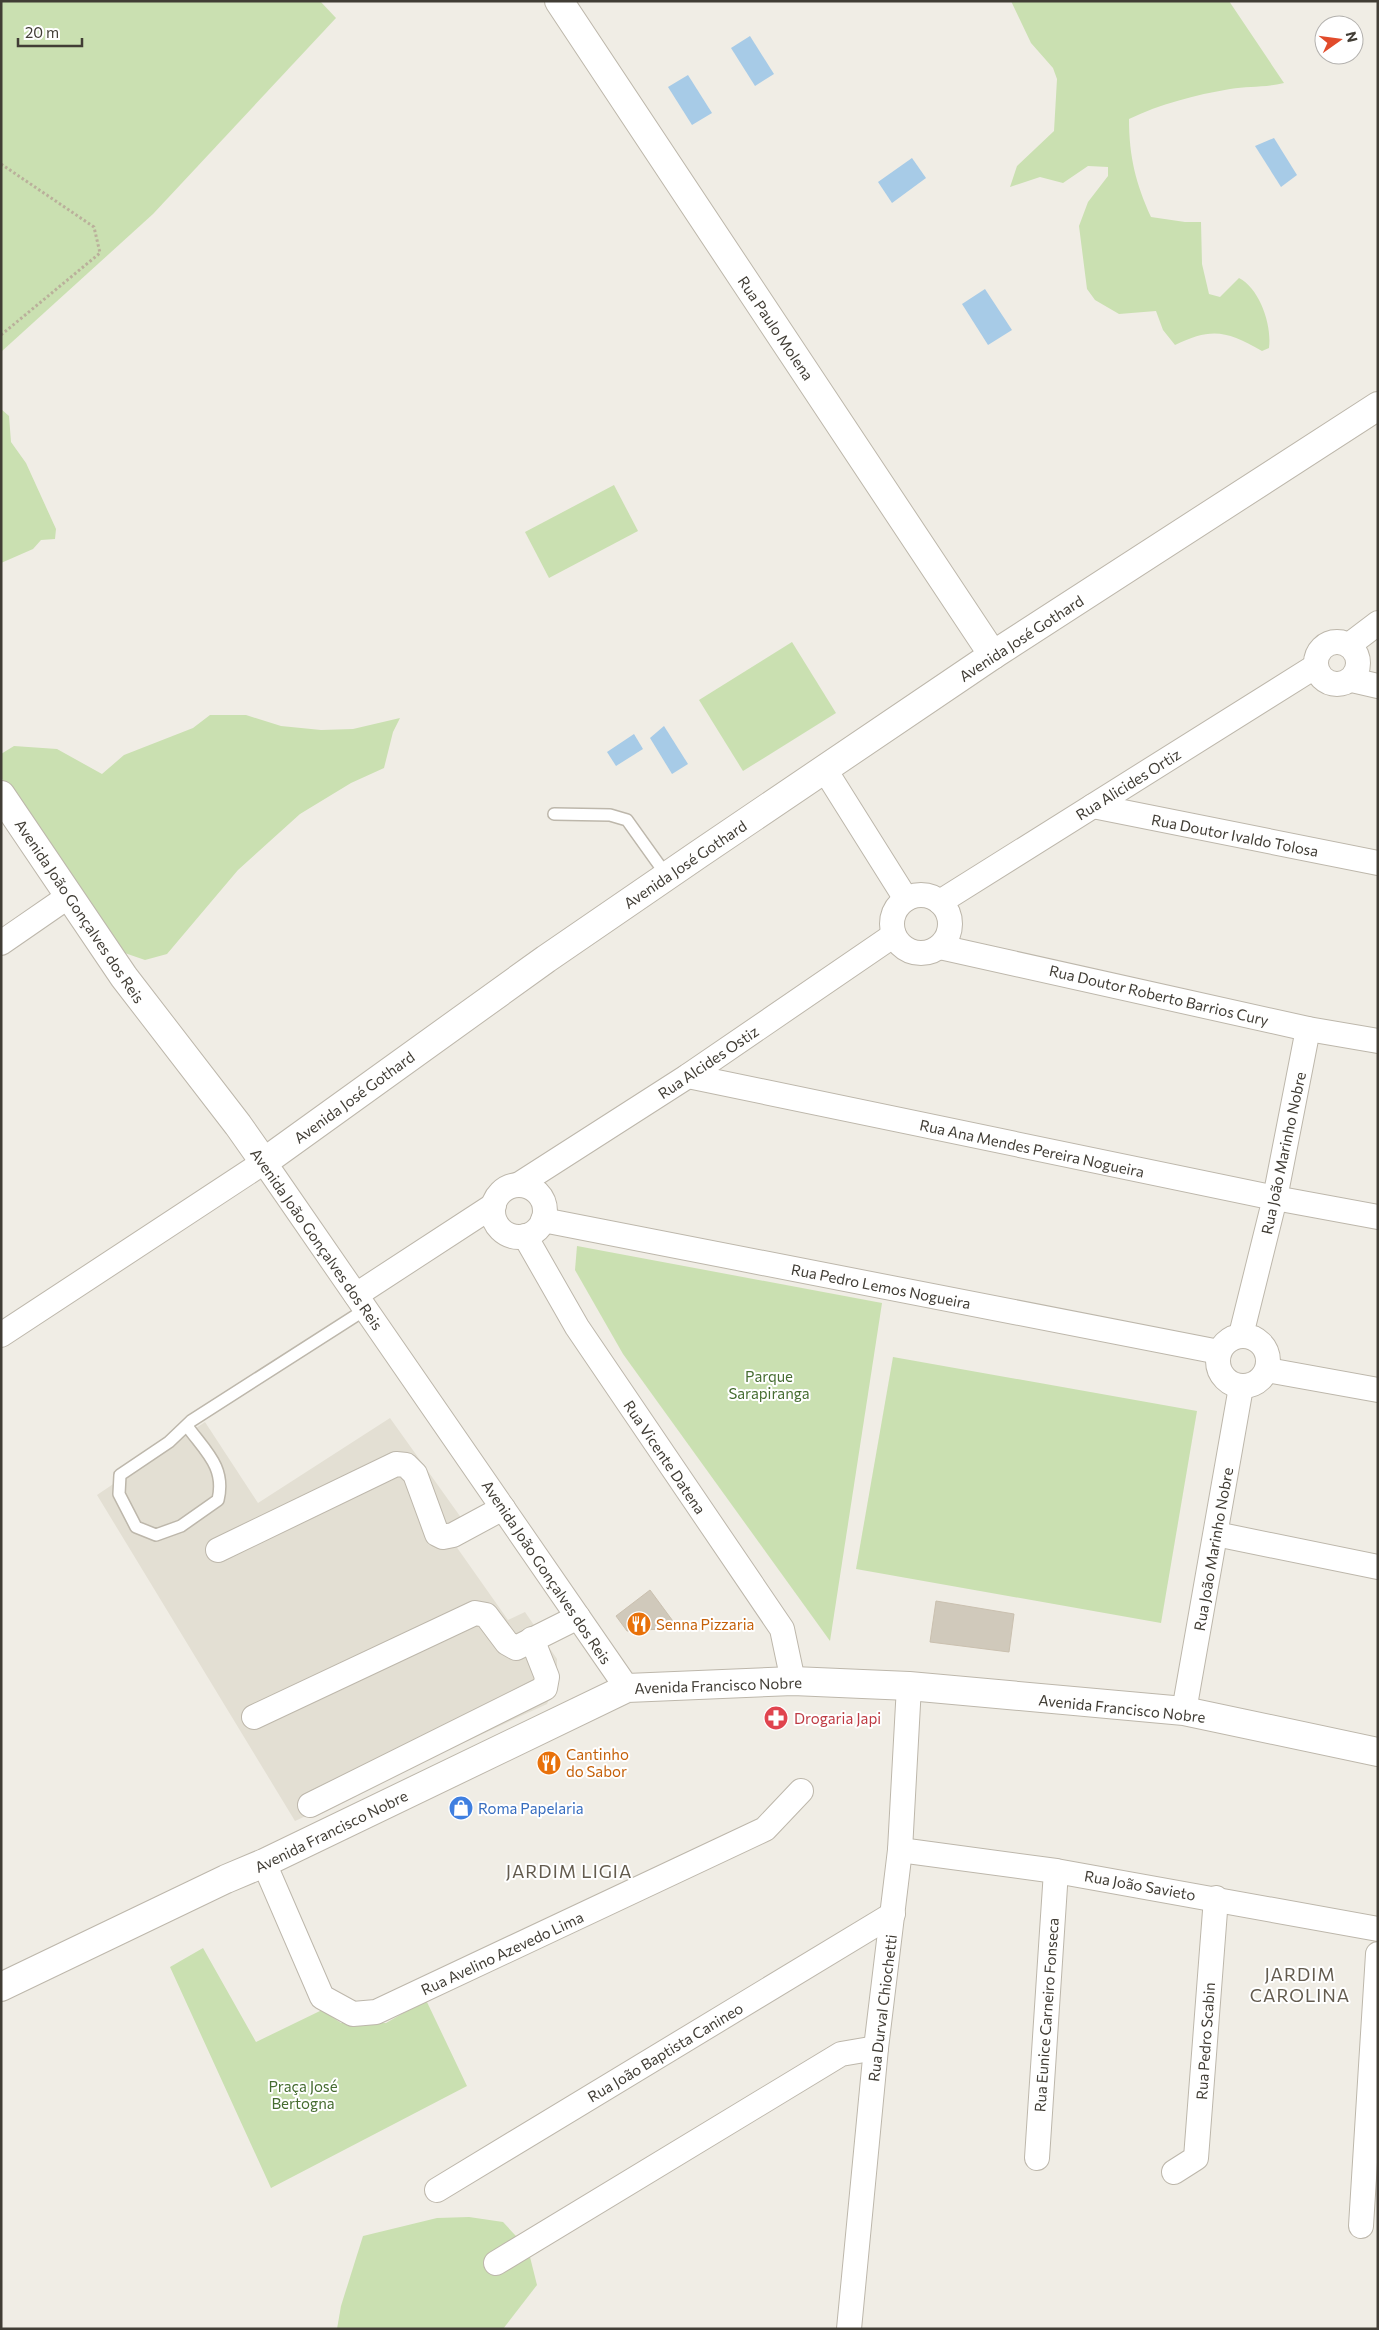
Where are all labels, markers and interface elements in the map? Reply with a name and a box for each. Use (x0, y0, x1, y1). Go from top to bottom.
scale bar (18, 15, 81, 47)
north arrow (1314, 15, 1364, 65)
text: 20 m (25, 23, 59, 41)
text: N (1343, 30, 1362, 44)
street label: Rua Paulo Molena (734, 272, 818, 384)
street label: Avenida José Gothard (955, 591, 1087, 685)
street label: Rua Alicides Ortiz (1072, 744, 1184, 824)
street label: Rua Doutor Ivaldo Tolosa (1150, 810, 1320, 860)
street label: Avenida João Gonçalves dos Reis (12, 816, 148, 1006)
street label: Avenida José Gothard (620, 816, 750, 912)
street label: Rua Doutor Roberto Barrios Cury (1047, 961, 1271, 1029)
street label: Rua Alcides Ostiz (654, 1022, 762, 1102)
street label: Avenida José Gothard (290, 1047, 418, 1147)
street label: Rua João Marinho Nobre (1257, 1070, 1309, 1236)
street label: Rua Ana Mendes Pereira Nogueira (918, 1115, 1146, 1181)
street label: Avenida João Gonçalves dos Reis (247, 1145, 387, 1334)
street label: Rua Pedro Lemos Nogueira (790, 1260, 972, 1312)
park label: Parque Sarapiranga (728, 1367, 810, 1402)
street label: Rua Vicente Datena (620, 1397, 710, 1517)
street label: Rua João Marinho Nobre (1190, 1466, 1236, 1632)
street label: Avenida João Gonçalves dos Reis (479, 1477, 615, 1667)
restaurant icon: Senna Pizzaria (626, 1611, 652, 1637)
place label: Senna Pizzaria (656, 1615, 754, 1633)
street label: Avenida Francisco Nobre (634, 1673, 802, 1697)
street label: Avenida Francisco Nobre (1038, 1690, 1206, 1726)
pharmacy icon: Drogaria Japi (763, 1705, 789, 1731)
place label: Drogaria Japi (794, 1709, 881, 1727)
place label: Cantinho do Sabor (566, 1745, 629, 1780)
restaurant icon: Cantinho do Sabor (536, 1750, 562, 1776)
street label: Avenida Francisco Nobre (252, 1786, 410, 1876)
shop icon: Roma Papelaria (448, 1795, 474, 1821)
place label: Roma Papelaria (478, 1799, 584, 1817)
district label: JARDIM LIGIA (506, 1860, 632, 1882)
street label: Rua João Savieto (1083, 1866, 1197, 1904)
street label: Rua Avelino Azevedo Lima (418, 1907, 586, 1999)
street label: Rua Eunice Carneiro Fonseca (1030, 1917, 1062, 2113)
street label: Rua Durval Chiochetti (864, 1933, 900, 2083)
district label: JARDIM CAROLINA (1250, 1963, 1350, 2006)
street label: Rua Pedro Scabin (1192, 1982, 1218, 2100)
street label: Rua João Baptista Canineo (584, 1998, 746, 2106)
park label: Praça José Bertogna (268, 2077, 338, 2112)

